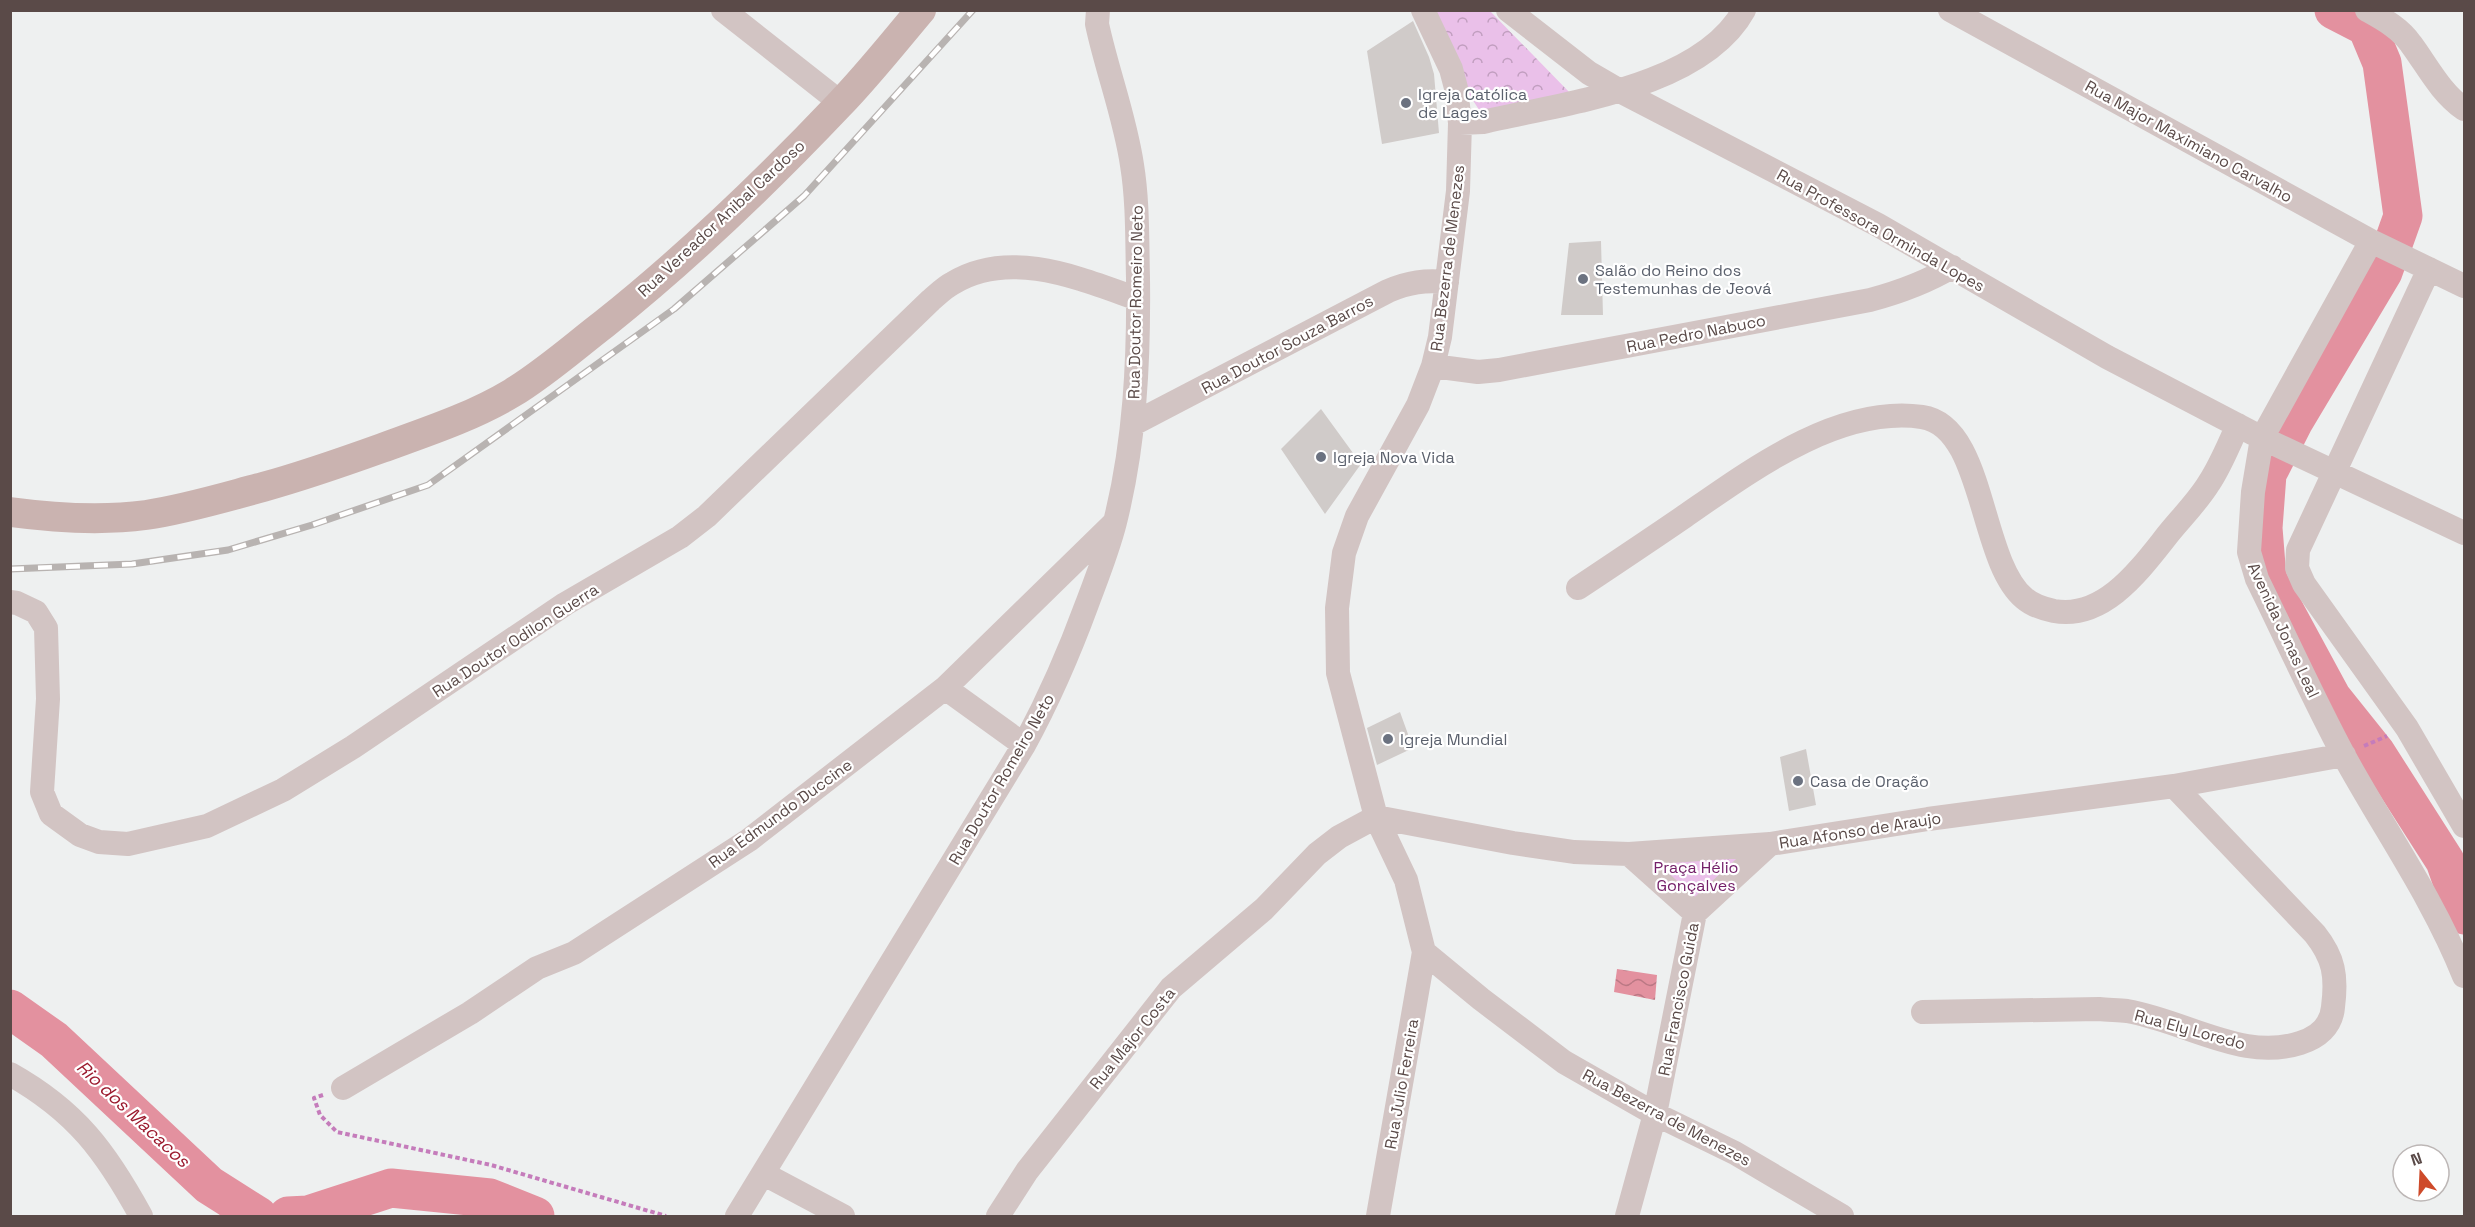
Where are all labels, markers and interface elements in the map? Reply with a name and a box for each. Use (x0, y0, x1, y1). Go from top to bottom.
street label: Rua Major Maximiano Carvalho (2081, 76, 2296, 207)
place label: Igreja Católica de Lages (1418, 84, 1527, 123)
marker: Igreja Católica de Lages (1399, 96, 1413, 110)
street label: Rua Vereador Anibal Cardoso (633, 135, 809, 301)
street label: Rua Bezerra de Menezes (1426, 164, 1469, 352)
street label: Rua Professora Orminda Lopes (1773, 164, 1989, 297)
street label: Rua Doutor Romeiro Neto (1123, 205, 1148, 399)
place label: Salão do Reino dos Testemunhas de Jeová (1595, 260, 1771, 299)
marker: Salão do Reino dos Testemunhas de Jeová (1576, 272, 1590, 286)
street label: Rua Doutor Souza Barros (1198, 290, 1377, 399)
street label: Rua Pedro Nabuco (1625, 310, 1768, 357)
place label: Igreja Nova Vida (1333, 447, 1455, 468)
marker: Igreja Nova Vida (1314, 450, 1328, 464)
street label: Avenida Jonas Leal (2243, 559, 2324, 701)
street label: Rua Doutor Odilon Guerra (428, 579, 602, 702)
street label: Rua Doutor Romeiro Neto (944, 690, 1059, 869)
place label: Igreja Mundial (1400, 729, 1507, 750)
marker: Igreja Mundial (1381, 732, 1395, 746)
street label: Rua Edmundo Duccine (704, 754, 856, 873)
place label: Casa de Oração (1810, 771, 1929, 792)
marker: Casa de Oração (1791, 774, 1805, 788)
street label: Rua Afonso de Araujo (1778, 807, 1943, 854)
park label: Praça Hélio Gonçalves (1654, 857, 1738, 896)
street label: Rua Francisco Guida (1653, 921, 1704, 1078)
street label: Rua Major Costa (1085, 983, 1180, 1094)
street label: Rua Ely Loredo (2132, 1005, 2248, 1054)
street label: Rua Julio Ferreira (1380, 1017, 1423, 1151)
water label: Rio dos Macacos (72, 1055, 195, 1172)
street label: Rua Bezerra de Menezes (1579, 1064, 1755, 1171)
north arrow (2391, 1143, 2451, 1203)
text: N (2408, 1148, 2425, 1171)

